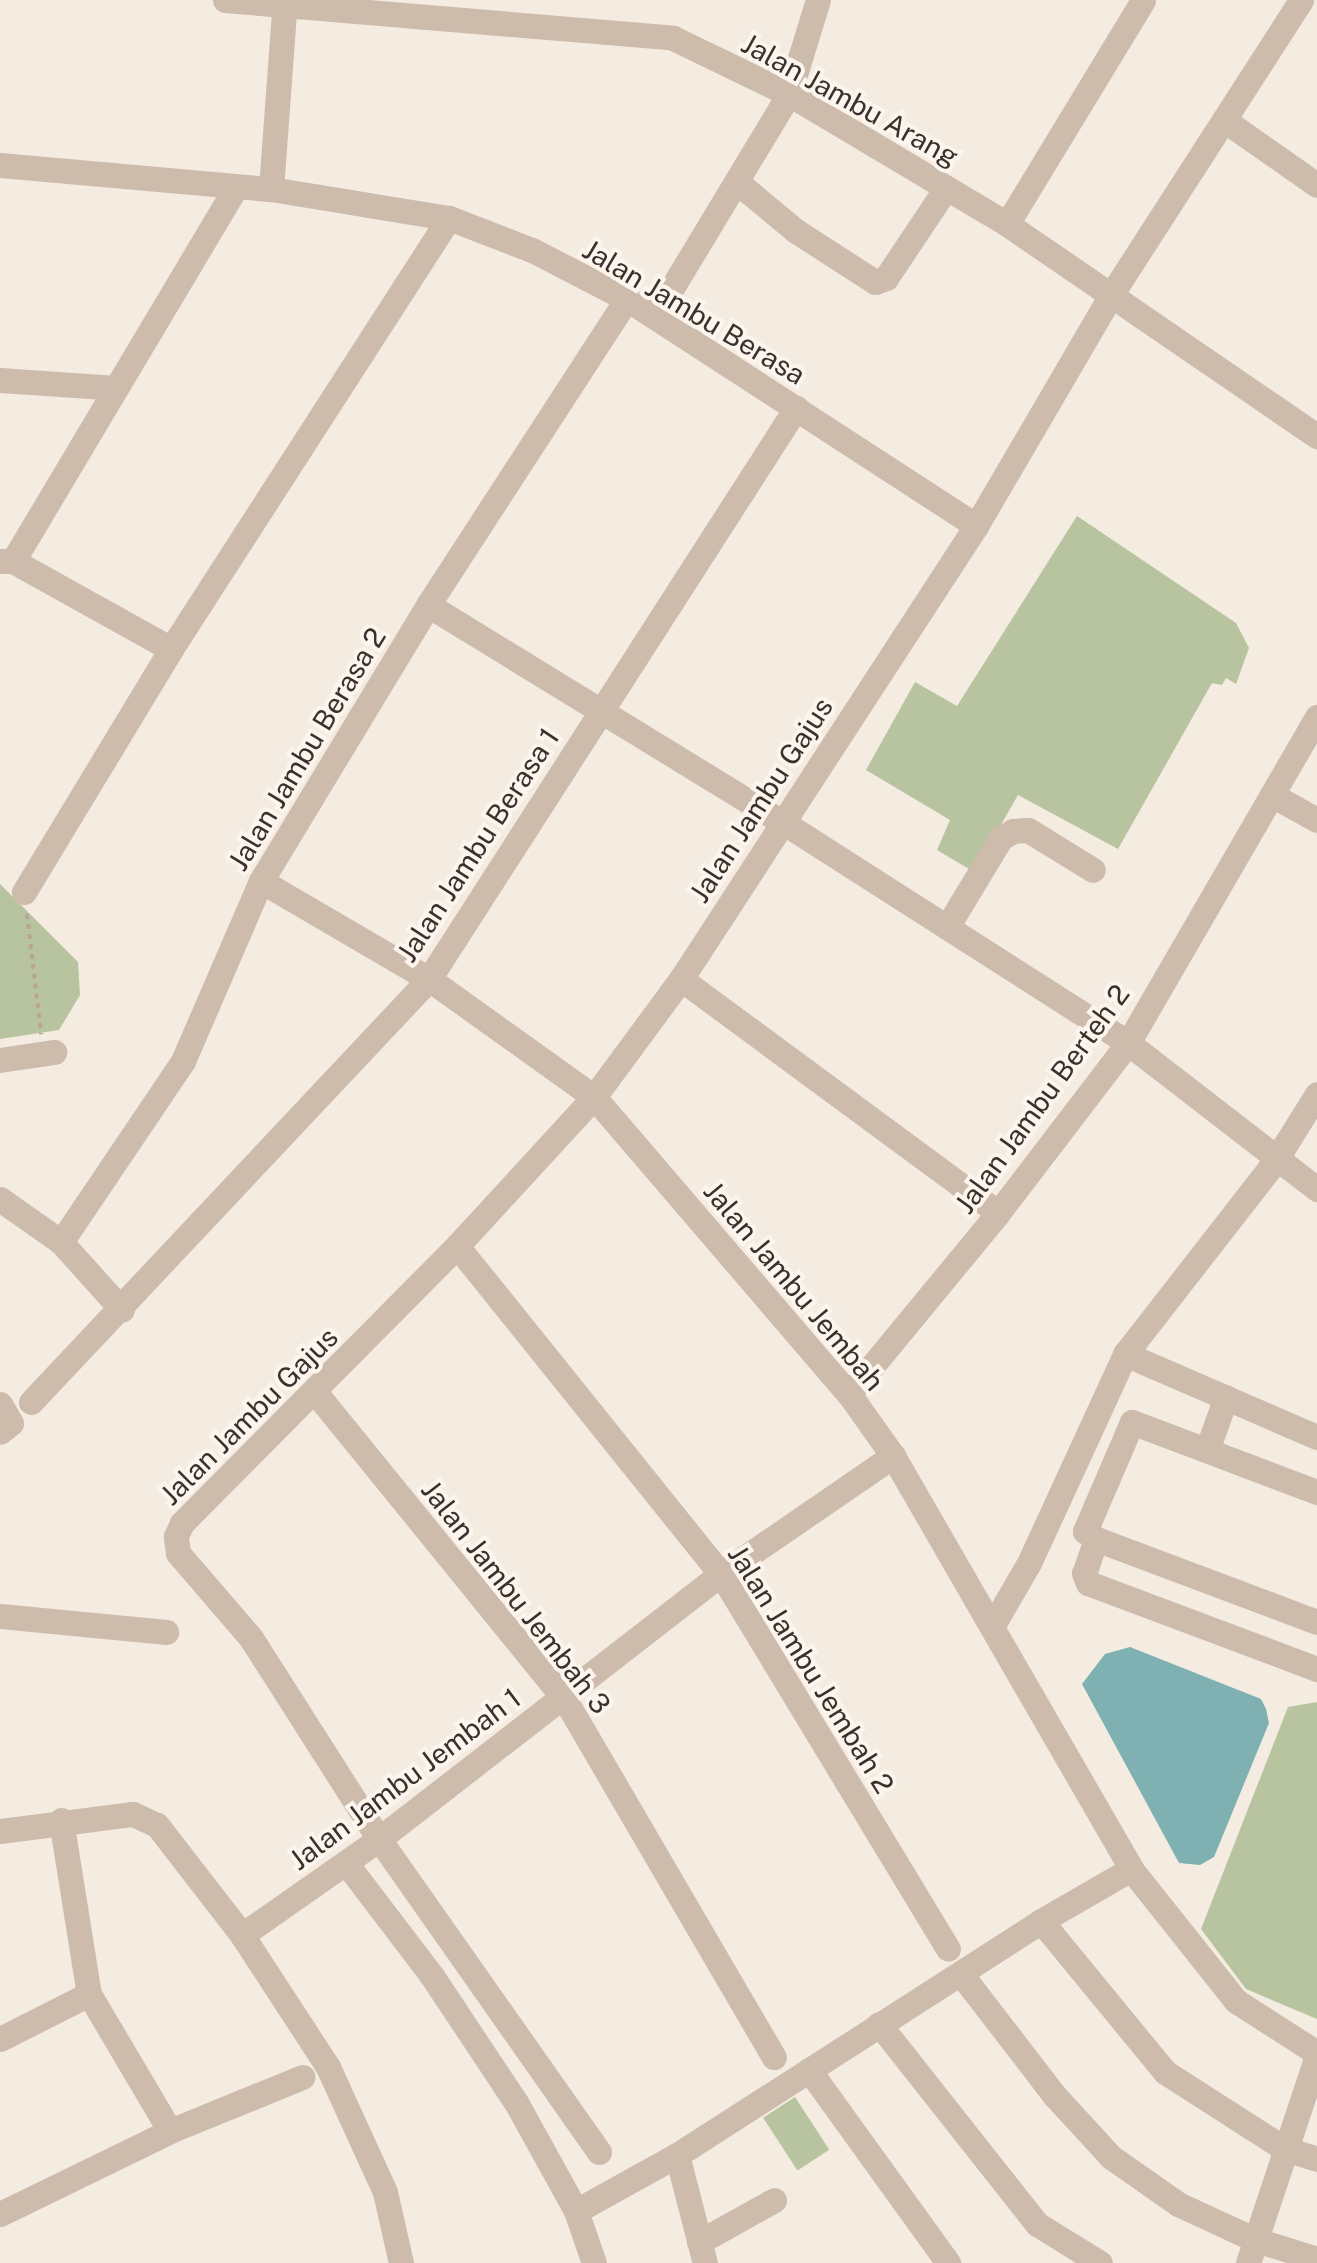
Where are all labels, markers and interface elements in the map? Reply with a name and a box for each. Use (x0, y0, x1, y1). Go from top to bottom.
street label: Jalan Jambu Arang (736, 26, 964, 174)
street label: Jalan Jambu Berasa (577, 232, 811, 392)
street label: Jalan Jambu Berasa 2 (221, 622, 393, 876)
street label: Jalan Jambu Gajus (682, 691, 840, 909)
street label: Jalan Jambu Berasa 1 (390, 722, 566, 968)
street label: Jalan Jambu Berteh 2 (948, 978, 1136, 1220)
street label: Jalan Jambu Jembah (697, 1175, 891, 1397)
street label: Jalan Jambu Gajus (153, 1320, 345, 1512)
street label: Jalan Jambu Jembah 3 (414, 1474, 618, 1720)
street label: Jalan Jambu Jembah 2 (721, 1539, 901, 1799)
street label: Jalan Jambu Jembah 1 (283, 1681, 527, 1877)

